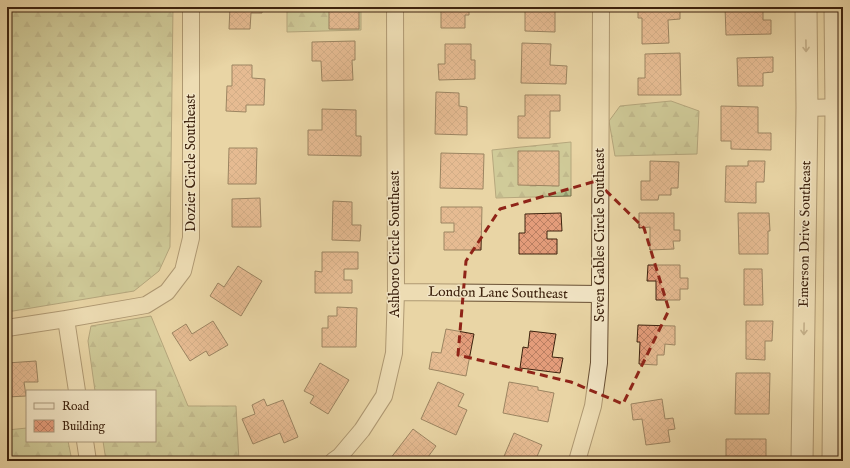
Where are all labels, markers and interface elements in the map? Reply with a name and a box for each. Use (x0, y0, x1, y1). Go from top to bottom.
one-way arrow (802, 39, 810, 52)
street label: Dozier Circle Southeast (182, 94, 200, 232)
street label: Seven Gables Circle Southeast (591, 148, 609, 322)
street label: Emerson Drive Southeast (795, 160, 815, 308)
street label: Ashboro Circle Southeast (386, 170, 404, 319)
street label: London Lane Southeast (428, 283, 568, 303)
one-way arrow (800, 322, 808, 335)
legend (26, 390, 156, 442)
text: Road (62, 399, 90, 414)
text: Building (62, 419, 106, 434)

